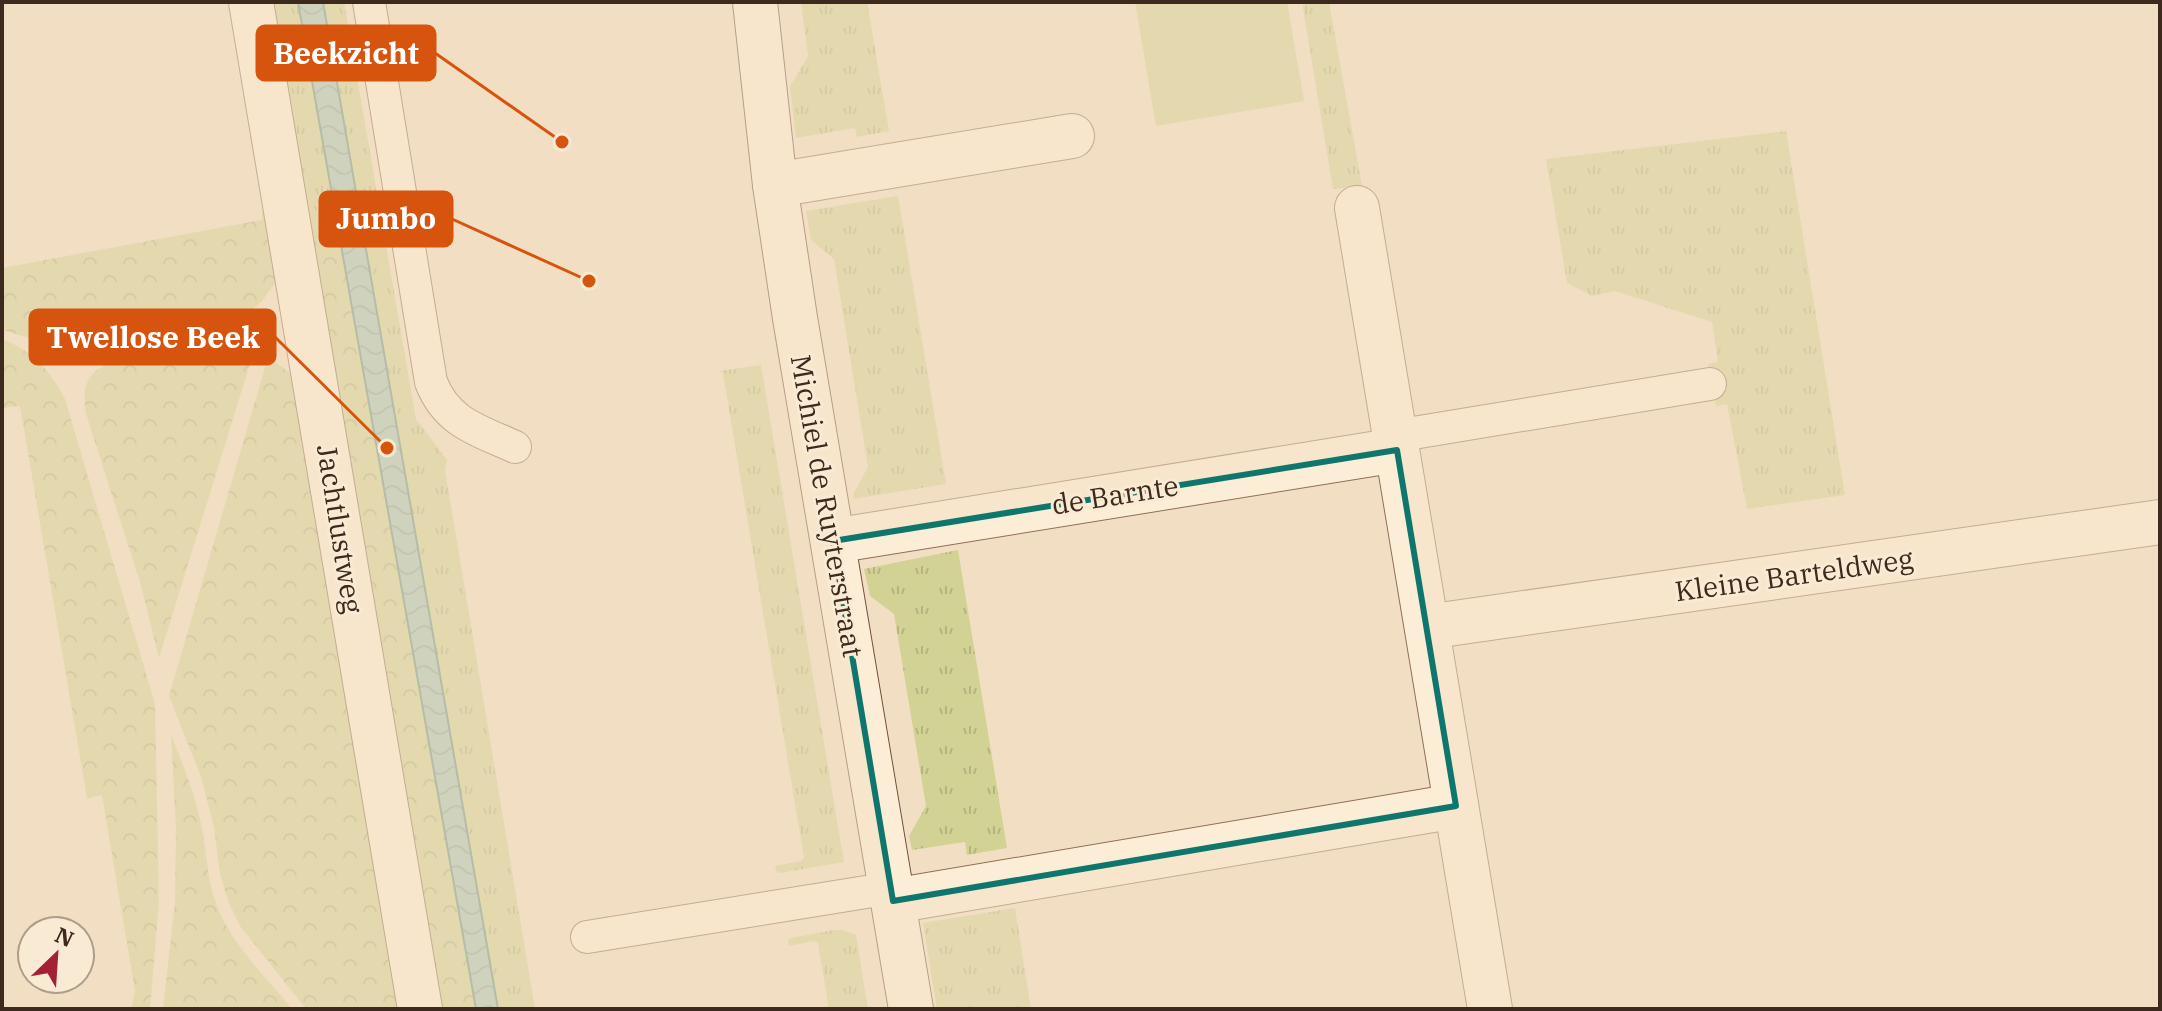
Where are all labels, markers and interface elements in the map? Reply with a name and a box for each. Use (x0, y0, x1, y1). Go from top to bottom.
callout: Beekzicht (257, 26, 435, 80)
text: Beekzicht (273, 33, 419, 72)
callout: Jumbo (320, 192, 452, 246)
text: Jumbo (336, 198, 436, 237)
callout: Twellose Beek (30, 310, 275, 364)
text: Twellose Beek (46, 317, 260, 356)
street label: Michiel de Ruyterstraat (783, 352, 872, 660)
street label: Jachtlustweg (309, 442, 372, 616)
street label: de Barnte (1049, 466, 1181, 523)
street label: Kleine Barteldweg (1672, 539, 1915, 610)
north arrow (16, 915, 96, 995)
text: N (51, 920, 79, 953)

